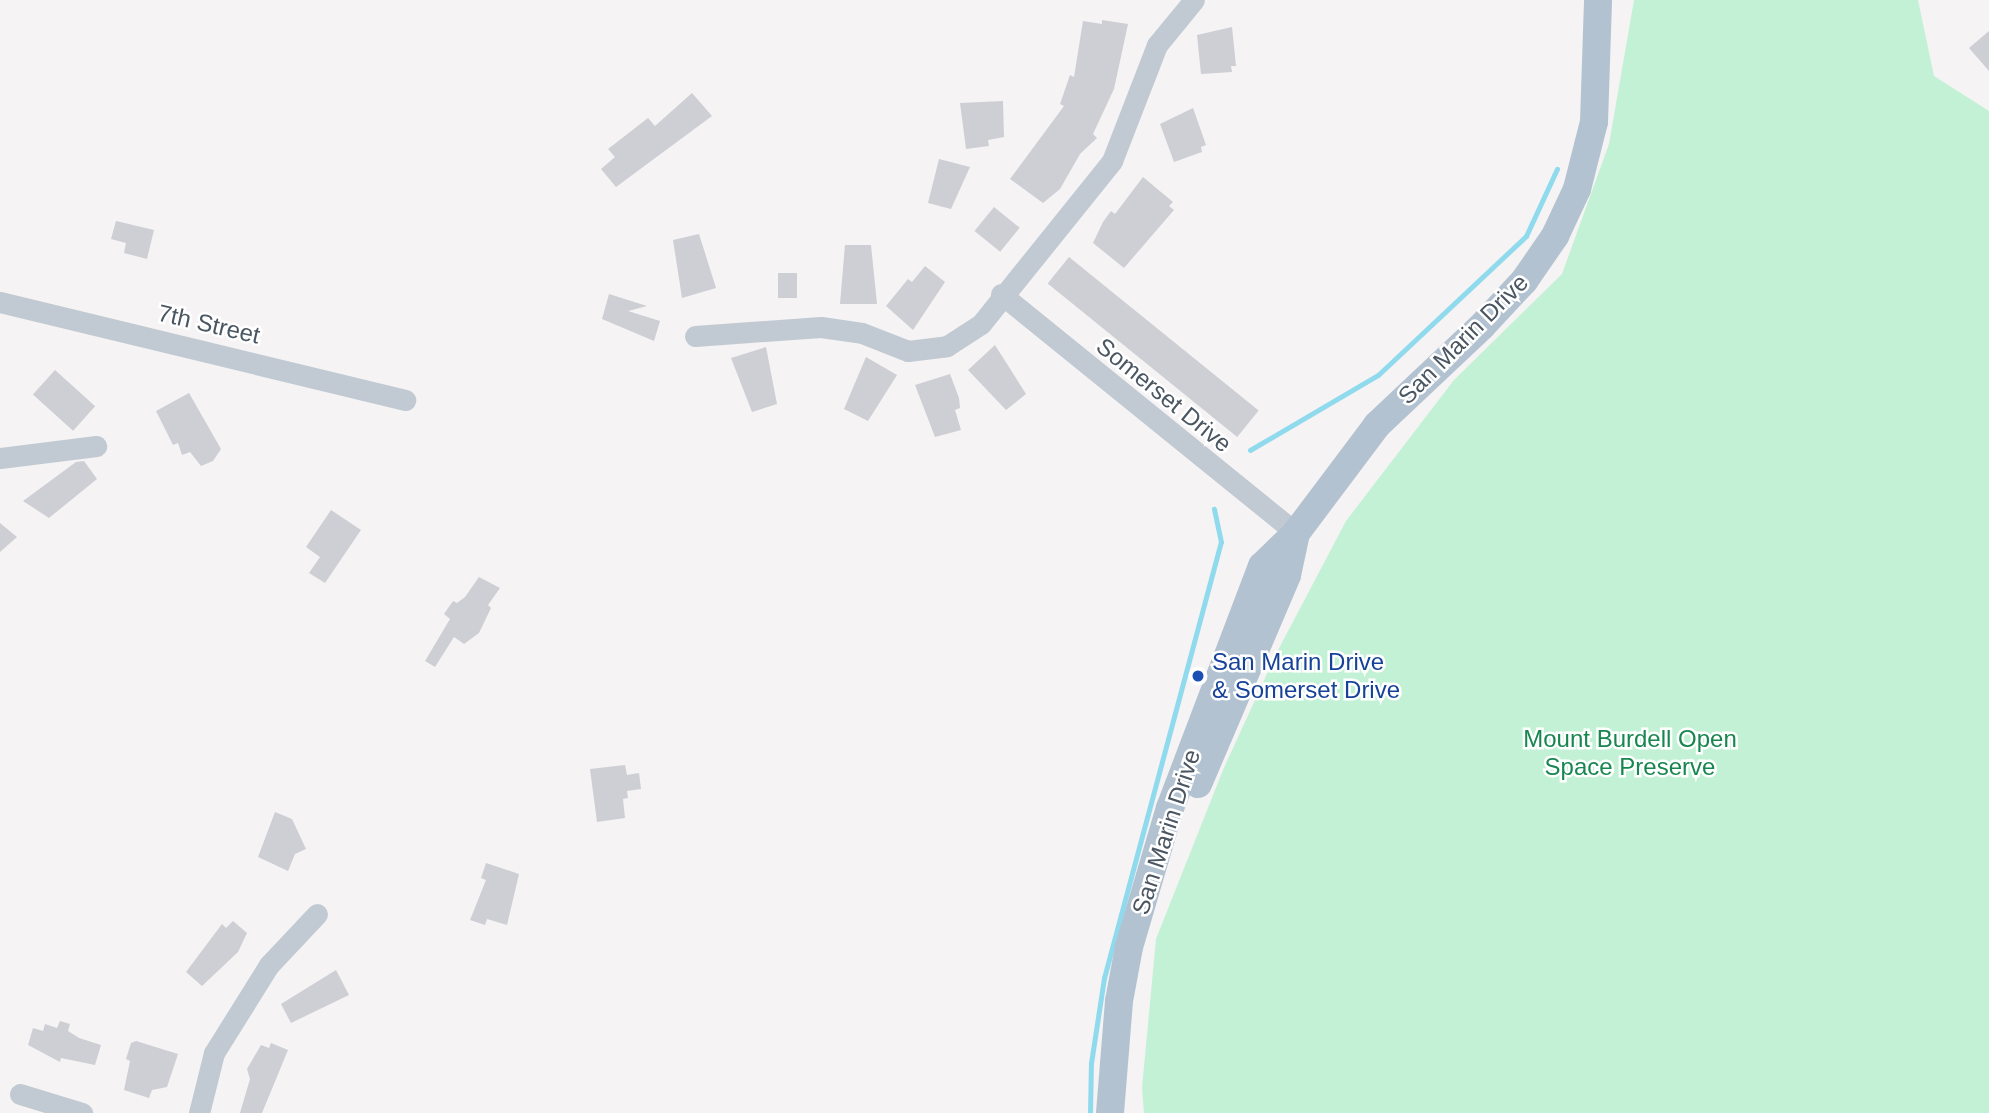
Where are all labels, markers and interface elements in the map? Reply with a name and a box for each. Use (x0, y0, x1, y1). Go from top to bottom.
street label: San Marin Drive (1392, 268, 1534, 410)
street label: 7th Street (155, 298, 263, 350)
street label: Somerset Drive (1091, 332, 1237, 458)
place label: San Marin Drive & Somerset Drive (1212, 648, 1400, 704)
marker: San Marin Drive & Somerset Drive (1190, 668, 1206, 684)
park label: Mount Burdell Open Space Preserve (1523, 725, 1737, 781)
street label: San Marin Drive (1126, 746, 1206, 918)

